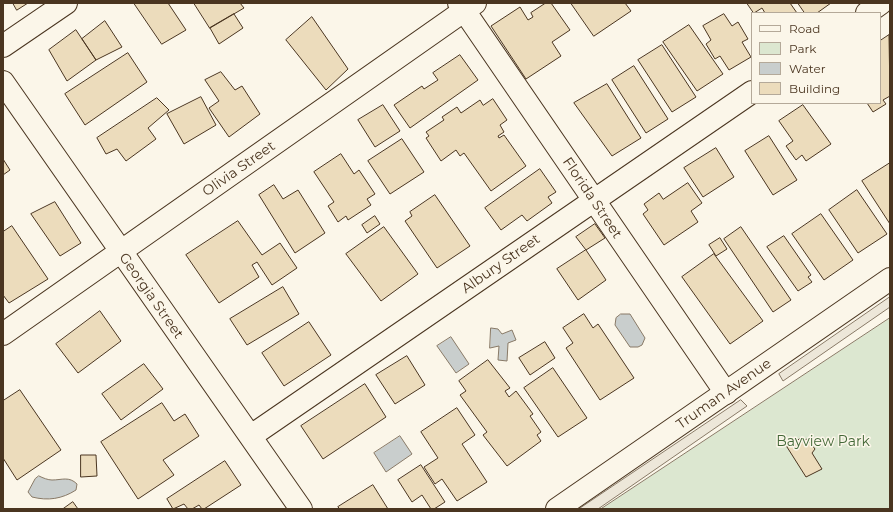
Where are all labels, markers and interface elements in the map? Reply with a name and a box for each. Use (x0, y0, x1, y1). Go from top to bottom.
legend (751, 12, 881, 104)
text: Road (789, 21, 820, 36)
text: Park (789, 41, 816, 56)
text: Water (789, 61, 825, 76)
text: Building (789, 81, 840, 96)
street label: Olivia Street (199, 138, 279, 200)
street label: Florida Street (559, 154, 625, 242)
street label: Albury Street (459, 231, 543, 297)
street label: Georgia Street (115, 250, 187, 342)
street label: Truman Avenue (673, 355, 775, 433)
park label: Bayview Park (776, 434, 870, 450)

